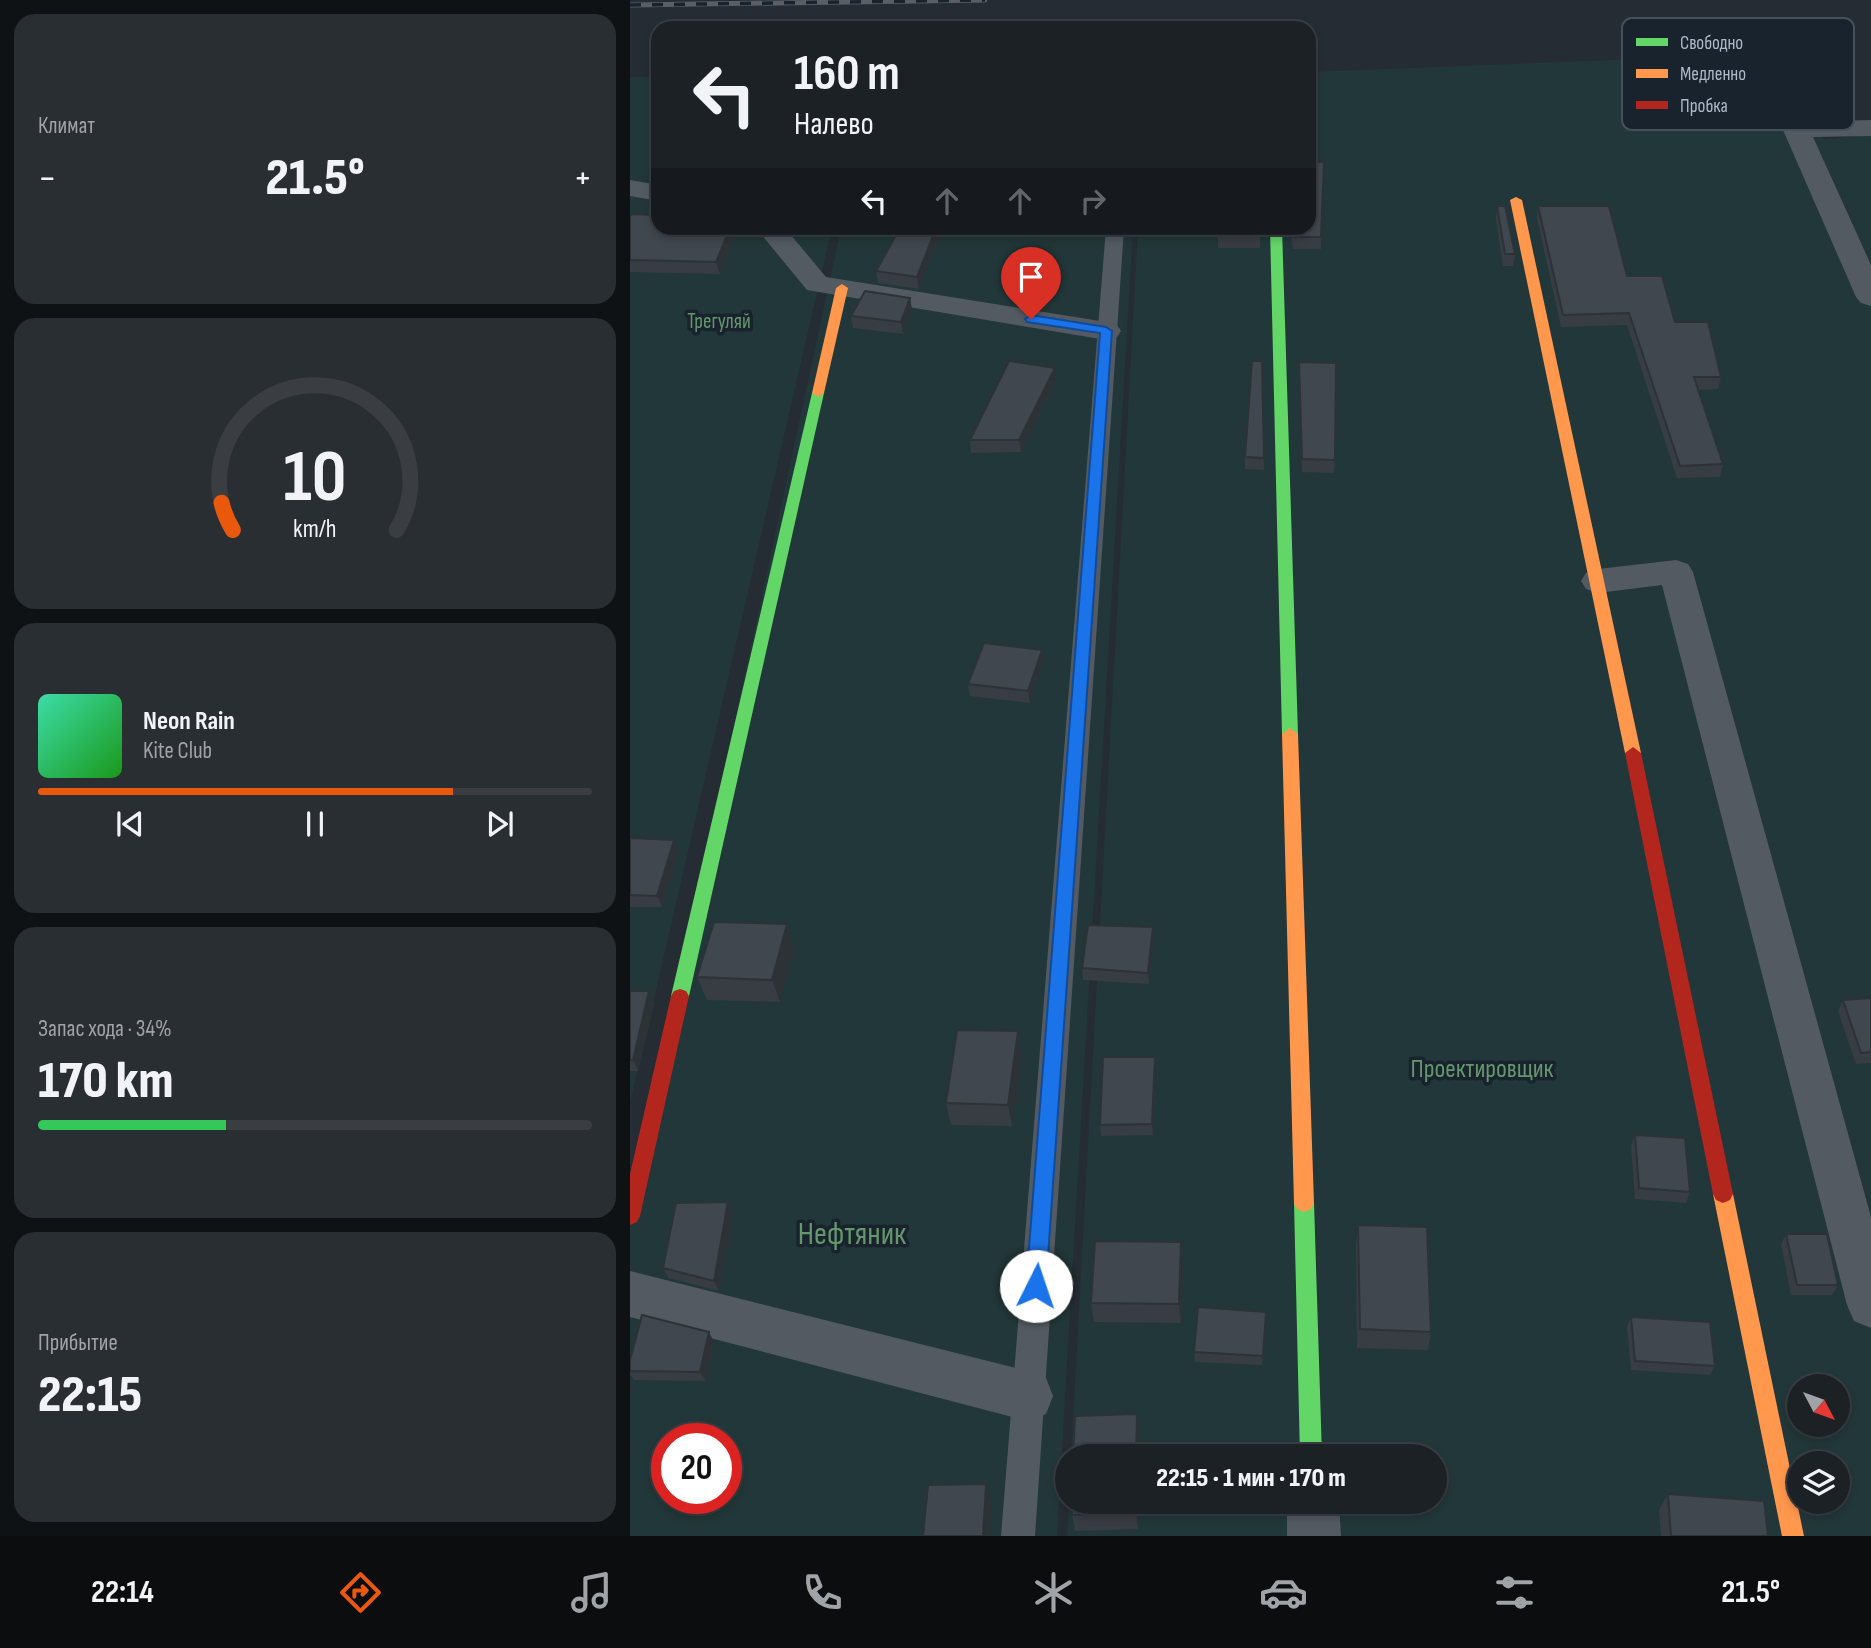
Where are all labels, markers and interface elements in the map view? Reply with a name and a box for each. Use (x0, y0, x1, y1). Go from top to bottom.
legend (1622, 18, 1854, 130)
text: Свободно (1680, 32, 1743, 55)
text: 160 m (794, 45, 900, 104)
icon: left (679, 49, 770, 140)
text: Медленно (1680, 63, 1746, 86)
text: Пробка (1680, 95, 1728, 118)
text: Налево (794, 105, 874, 144)
text: Климат (38, 112, 95, 140)
text: 21.5° (265, 147, 365, 210)
text: − (38, 156, 57, 201)
text: + (573, 156, 592, 201)
icon: left (855, 182, 893, 220)
icon: ahead (928, 182, 966, 220)
icon: ahead (1001, 182, 1039, 220)
icon: right (1074, 182, 1112, 220)
pin (1001, 247, 1061, 319)
icon: arrive (1012, 258, 1050, 296)
park label: Трегуляй (687, 309, 751, 334)
text: 10 (283, 434, 347, 522)
text: km/h (293, 513, 337, 544)
text: Neon Rain (143, 706, 235, 737)
text: Kite Club (143, 737, 212, 765)
icon: previous (111, 805, 149, 843)
icon: pause (296, 805, 334, 843)
icon: next (481, 805, 519, 843)
text: Запас хода · 34% (38, 1015, 172, 1043)
text: 170 km (38, 1050, 174, 1113)
park label: Проектировщик (1411, 1054, 1554, 1085)
park label: Нефтяник (798, 1215, 907, 1254)
position arrow (999, 1249, 1073, 1323)
text: Прибытие (38, 1329, 118, 1357)
text: 22:15 (38, 1364, 142, 1427)
north arrow (1787, 1374, 1850, 1437)
map controls (1787, 1374, 1850, 1514)
speed limit sign: 20 (651, 1423, 742, 1514)
button: layers (1787, 1451, 1850, 1514)
text: 22:15 · 1 мин · 170 m (1156, 1463, 1346, 1494)
icon: directions (336, 1568, 385, 1617)
icon: music (567, 1568, 616, 1617)
icon: phone (798, 1568, 847, 1617)
icon: climate (1029, 1568, 1078, 1617)
icon: car (1259, 1568, 1308, 1617)
icon: filters (1490, 1568, 1539, 1617)
text: 22:14 (91, 1573, 154, 1612)
text: 21.5° (1721, 1573, 1780, 1612)

